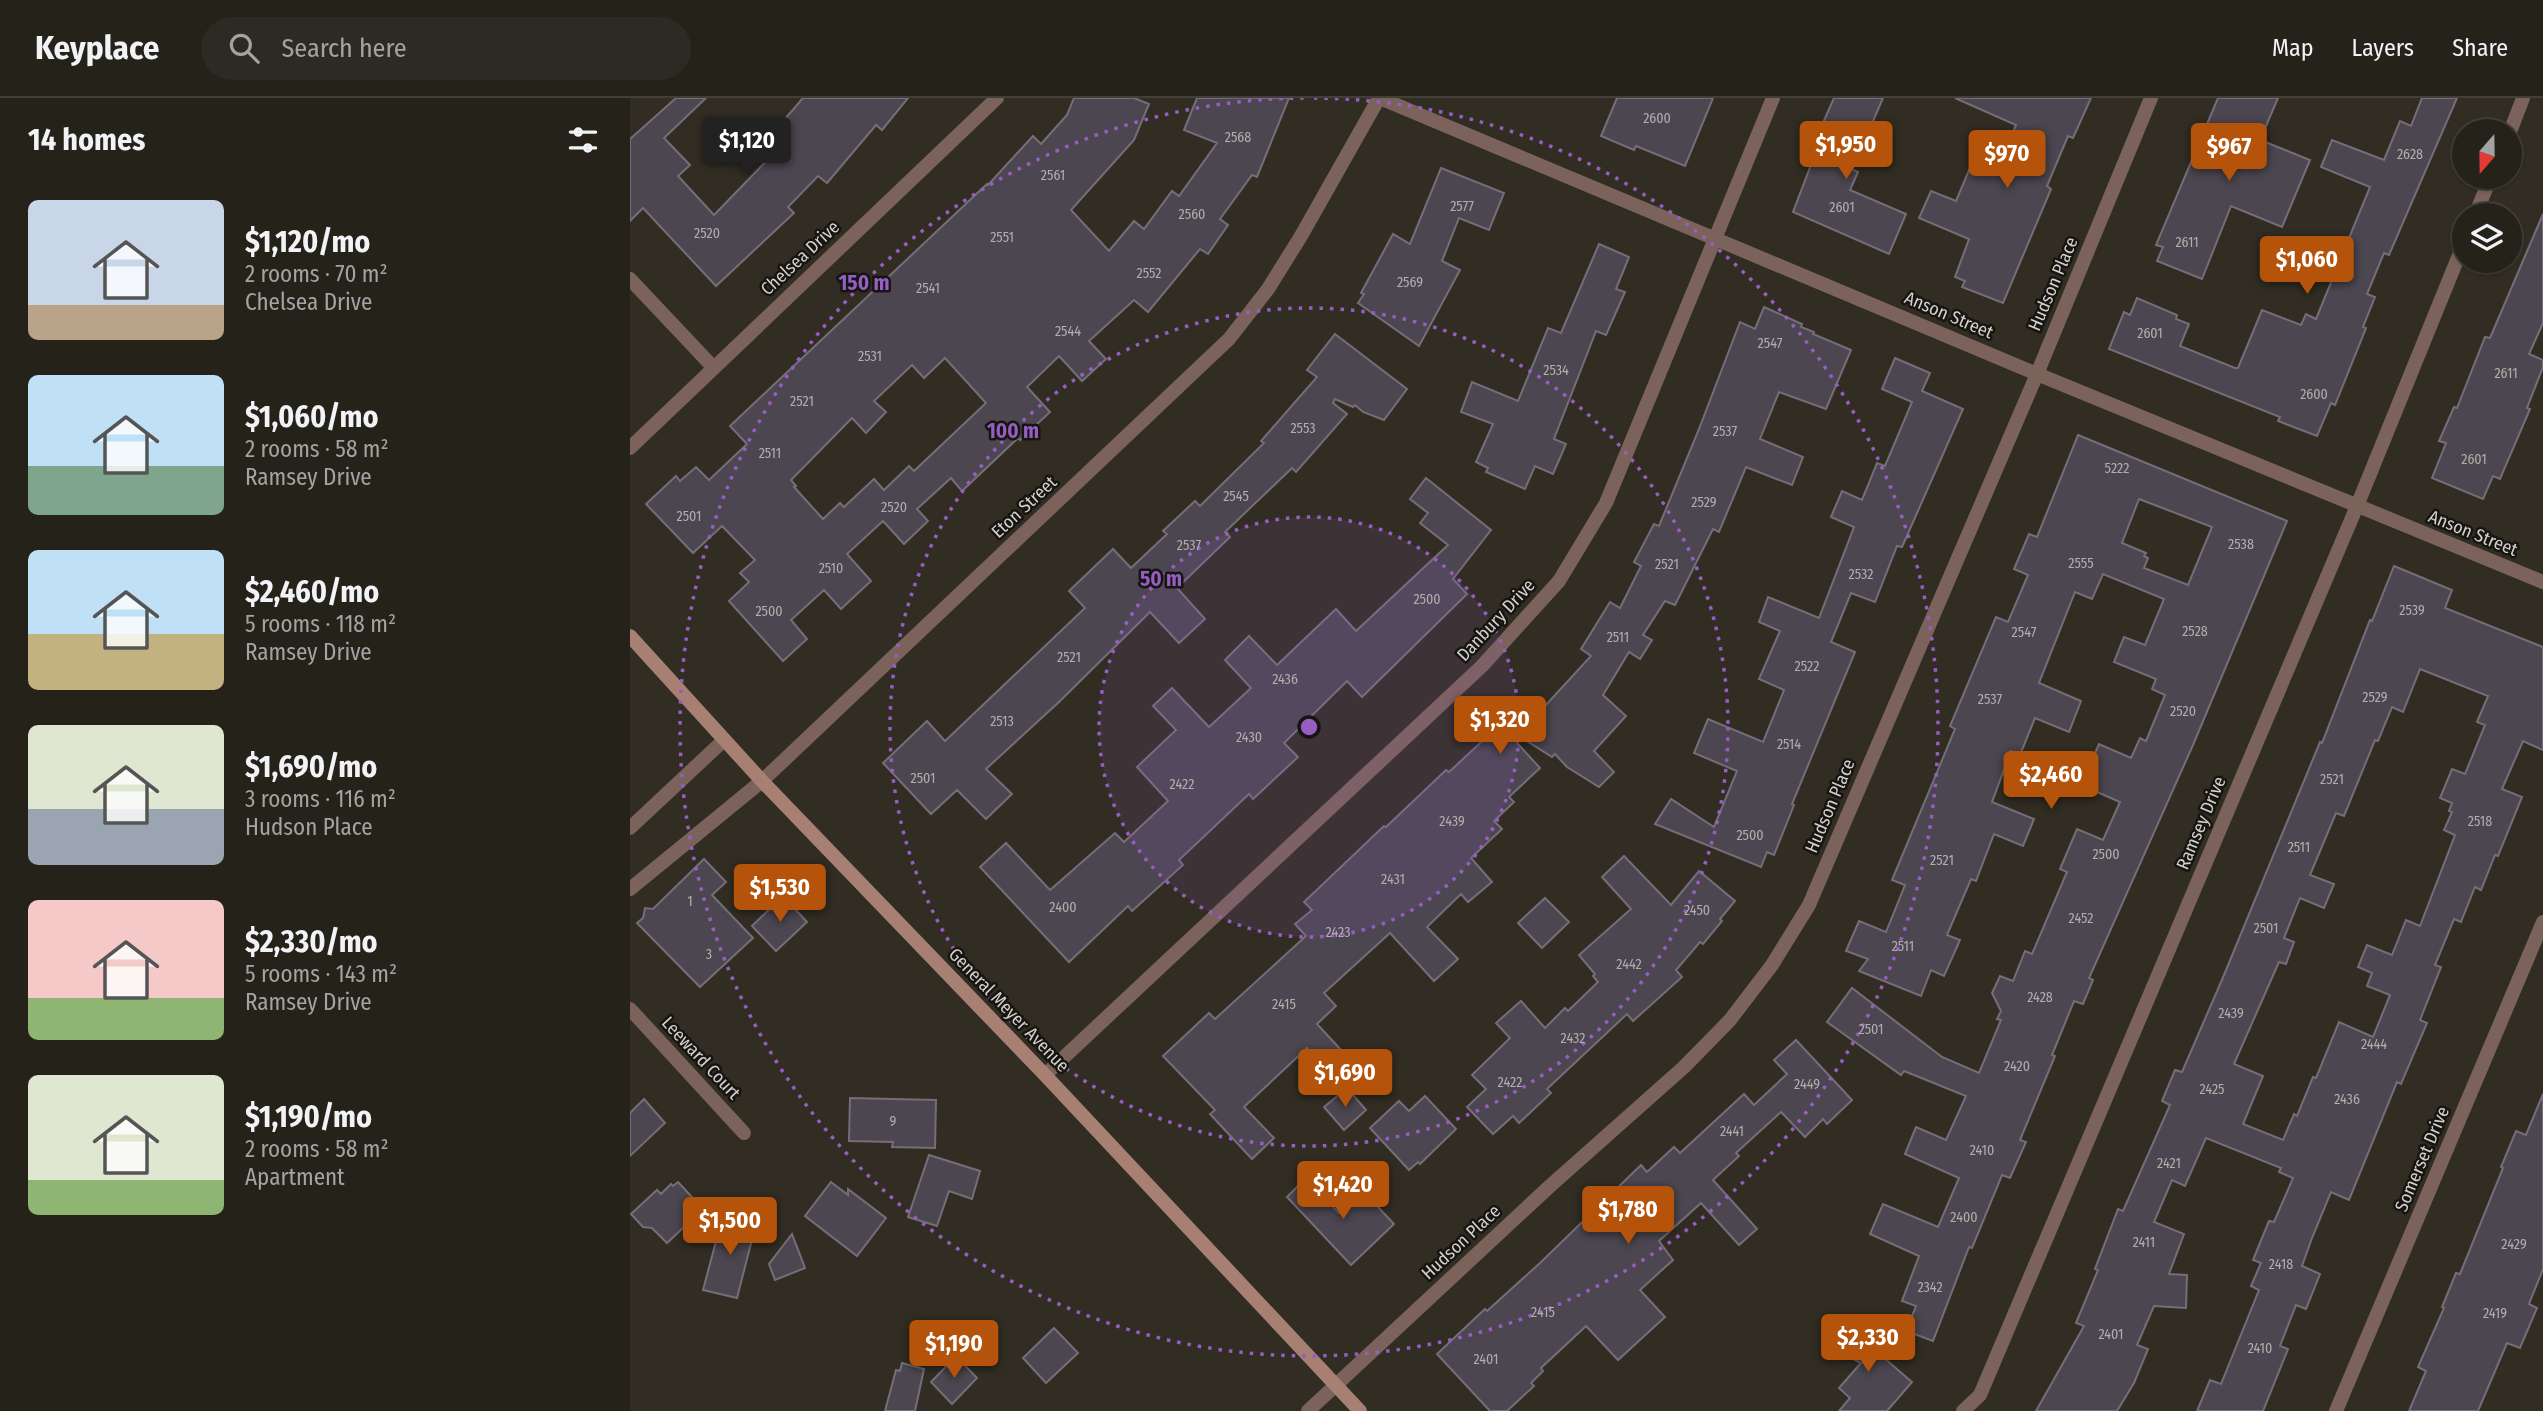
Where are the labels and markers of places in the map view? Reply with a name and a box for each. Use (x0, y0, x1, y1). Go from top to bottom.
pin: $1,120 (690, 118, 804, 177)
pin: $1,950 (1789, 122, 1903, 181)
pin: $967 (2188, 123, 2270, 183)
pin: $970 (1966, 130, 2048, 190)
pin: $1,060 (2250, 236, 2364, 296)
pin: $1,320 (1443, 696, 1557, 756)
centre of rings (1297, 715, 1321, 739)
pin: $2,460 (1994, 752, 2108, 811)
pin: $1,530 (723, 864, 837, 924)
pin: $1,690 (1288, 1049, 1402, 1109)
pin: $1,420 (1286, 1162, 1400, 1221)
pin: $1,780 (1571, 1186, 1685, 1246)
pin: $1,500 (673, 1198, 787, 1257)
pin: $2,330 (1811, 1314, 1925, 1374)
pin: $1,190 (897, 1320, 1011, 1380)

